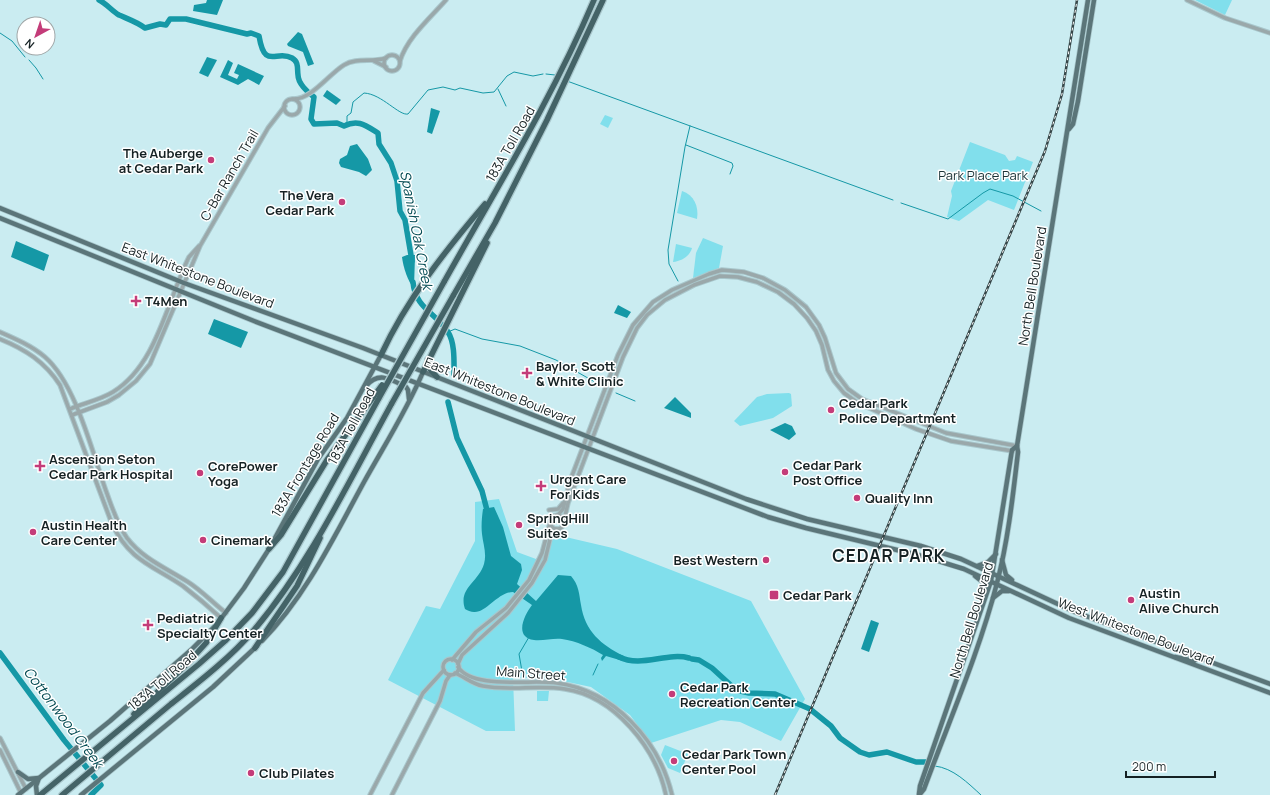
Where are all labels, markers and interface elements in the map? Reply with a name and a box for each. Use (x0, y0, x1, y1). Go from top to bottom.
north arrow (16, 16, 56, 56)
text: N (21, 36, 37, 52)
street label: 183A Toll Road (481, 103, 539, 185)
street label: C-Bar Ranch Trail (196, 126, 262, 224)
place label: The Auberge at Cedar Park (119, 144, 204, 177)
marker: The Auberge at Cedar Park (206, 155, 216, 165)
park label: Park Place Park (938, 166, 1028, 184)
water label: Spanish Oak Creek (396, 169, 438, 293)
place label: The Vera Cedar Park (265, 186, 335, 219)
marker: The Vera Cedar Park (337, 197, 347, 207)
street label: North Bell Boulevard (1014, 225, 1050, 347)
street label: East Whitestone Boulevard (119, 238, 277, 312)
place label: T4Men (145, 292, 187, 310)
marker: T4Men (130, 295, 142, 307)
street label: East Whitestone Boulevard (422, 352, 578, 430)
place label: Baylor, Scott & White Clinic (536, 357, 624, 390)
marker: Baylor, Scott & White Clinic (521, 367, 533, 379)
street label: 183A Toll Road (323, 384, 379, 468)
place label: Cedar Park Police Department (839, 394, 957, 427)
marker: Cedar Park Police Department (826, 405, 836, 415)
street label: 183A Frontage Road (267, 410, 343, 520)
place label: Ascension Seton Cedar Park Hospital (49, 450, 173, 483)
place label: Cedar Park Post Office (793, 456, 863, 489)
place label: CorePower Yoga (208, 457, 278, 490)
marker: Ascension Seton Cedar Park Hospital (34, 460, 46, 472)
marker: Cedar Park Post Office (780, 467, 790, 477)
marker: CorePower Yoga (195, 468, 205, 478)
place label: Urgent Care For Kids (550, 470, 626, 503)
marker: Urgent Care For Kids (535, 480, 547, 492)
place label: Quality Inn (865, 489, 933, 507)
marker: Quality Inn (852, 493, 862, 503)
place label: SpringHill Suites (527, 509, 589, 542)
place label: Austin Health Care Center (41, 516, 127, 549)
marker: SpringHill Suites (514, 520, 524, 530)
marker: Austin Health Care Center (28, 527, 38, 537)
place label: Cinemark (211, 531, 272, 549)
marker: Cinemark (198, 535, 208, 545)
district label: CEDAR PARK (832, 544, 946, 567)
place label: Best Western (674, 551, 758, 569)
marker: Best Western (761, 555, 771, 565)
street label: North Bell Boulevard (945, 560, 997, 680)
place label: Austin Alive Church (1139, 584, 1219, 617)
place label: Cedar Park (783, 586, 853, 604)
marker: Cedar Park (768, 589, 780, 601)
street label: West Whitestone Boulevard (1055, 593, 1217, 669)
marker: Austin Alive Church (1126, 595, 1136, 605)
place label: Pediatric Specialty Center (157, 609, 262, 642)
marker: Pediatric Specialty Center (142, 619, 154, 631)
street label: 183A Toll Road (124, 646, 200, 714)
street label: Main Street (496, 662, 566, 684)
water label: Cottonwood Creek (20, 663, 109, 773)
place label: Cedar Park Recreation Center (680, 678, 796, 711)
marker: Cedar Park Recreation Center (667, 689, 677, 699)
place label: Cedar Park Town Center Pool (682, 745, 786, 778)
scale bar (1126, 753, 1215, 779)
marker: Cedar Park Town Center Pool (669, 756, 679, 766)
text: 200 m (1132, 758, 1166, 775)
place label: Club Pilates (259, 764, 334, 782)
marker: Club Pilates (246, 768, 256, 778)

